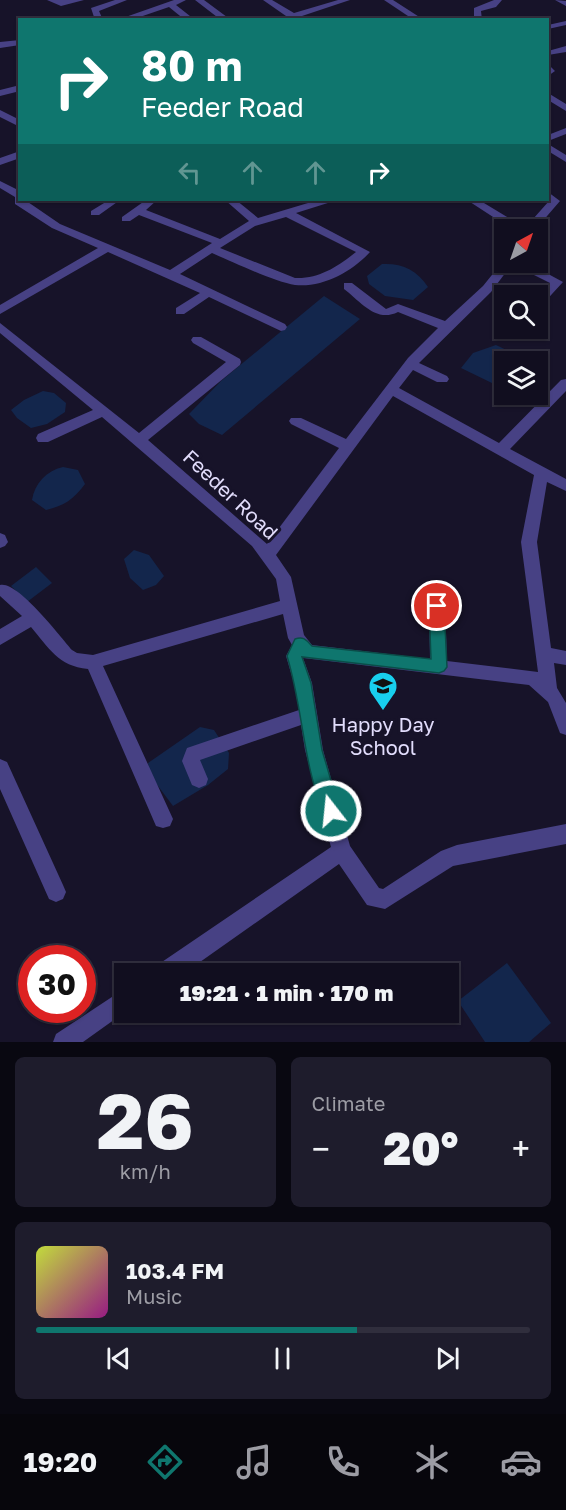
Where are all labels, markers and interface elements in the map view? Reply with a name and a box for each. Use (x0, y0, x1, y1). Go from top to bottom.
text: 80 m (141, 40, 242, 90)
icon: right (42, 42, 120, 120)
text: Feeder Road (141, 91, 304, 123)
icon: left (173, 156, 206, 189)
icon: ahead (236, 156, 269, 189)
icon: ahead (299, 156, 332, 189)
icon: right (362, 156, 395, 189)
north arrow (494, 219, 548, 273)
map controls (494, 219, 548, 405)
button: search (494, 285, 548, 339)
button: layers (494, 351, 548, 405)
street label: Feeder Road (179, 444, 283, 544)
pin (411, 580, 462, 631)
icon: arrive (420, 589, 453, 622)
school or university icon: Happy Day School (367, 670, 399, 712)
place label: Happy Day School (332, 712, 435, 759)
position arrow (299, 779, 363, 843)
speed limit sign: 30 (18, 945, 96, 1023)
text: 19:21 · 1 min · 170 m (180, 979, 393, 1006)
text: 26 (97, 1073, 194, 1166)
text: Climate (312, 1091, 385, 1115)
text: 20° (383, 1121, 458, 1175)
text: − (312, 1129, 330, 1168)
text: + (512, 1129, 530, 1168)
text: km/h (120, 1159, 171, 1183)
text: 103.4 FM (126, 1257, 224, 1284)
text: Music (126, 1284, 182, 1308)
icon: previous (102, 1342, 135, 1375)
icon: pause (266, 1342, 299, 1375)
icon: next (431, 1342, 464, 1375)
icon: directions (144, 1441, 186, 1483)
icon: music (233, 1441, 275, 1483)
icon: phone (322, 1441, 364, 1483)
icon: climate (411, 1441, 453, 1483)
icon: car (500, 1441, 542, 1483)
text: 19:20 (24, 1446, 97, 1478)

